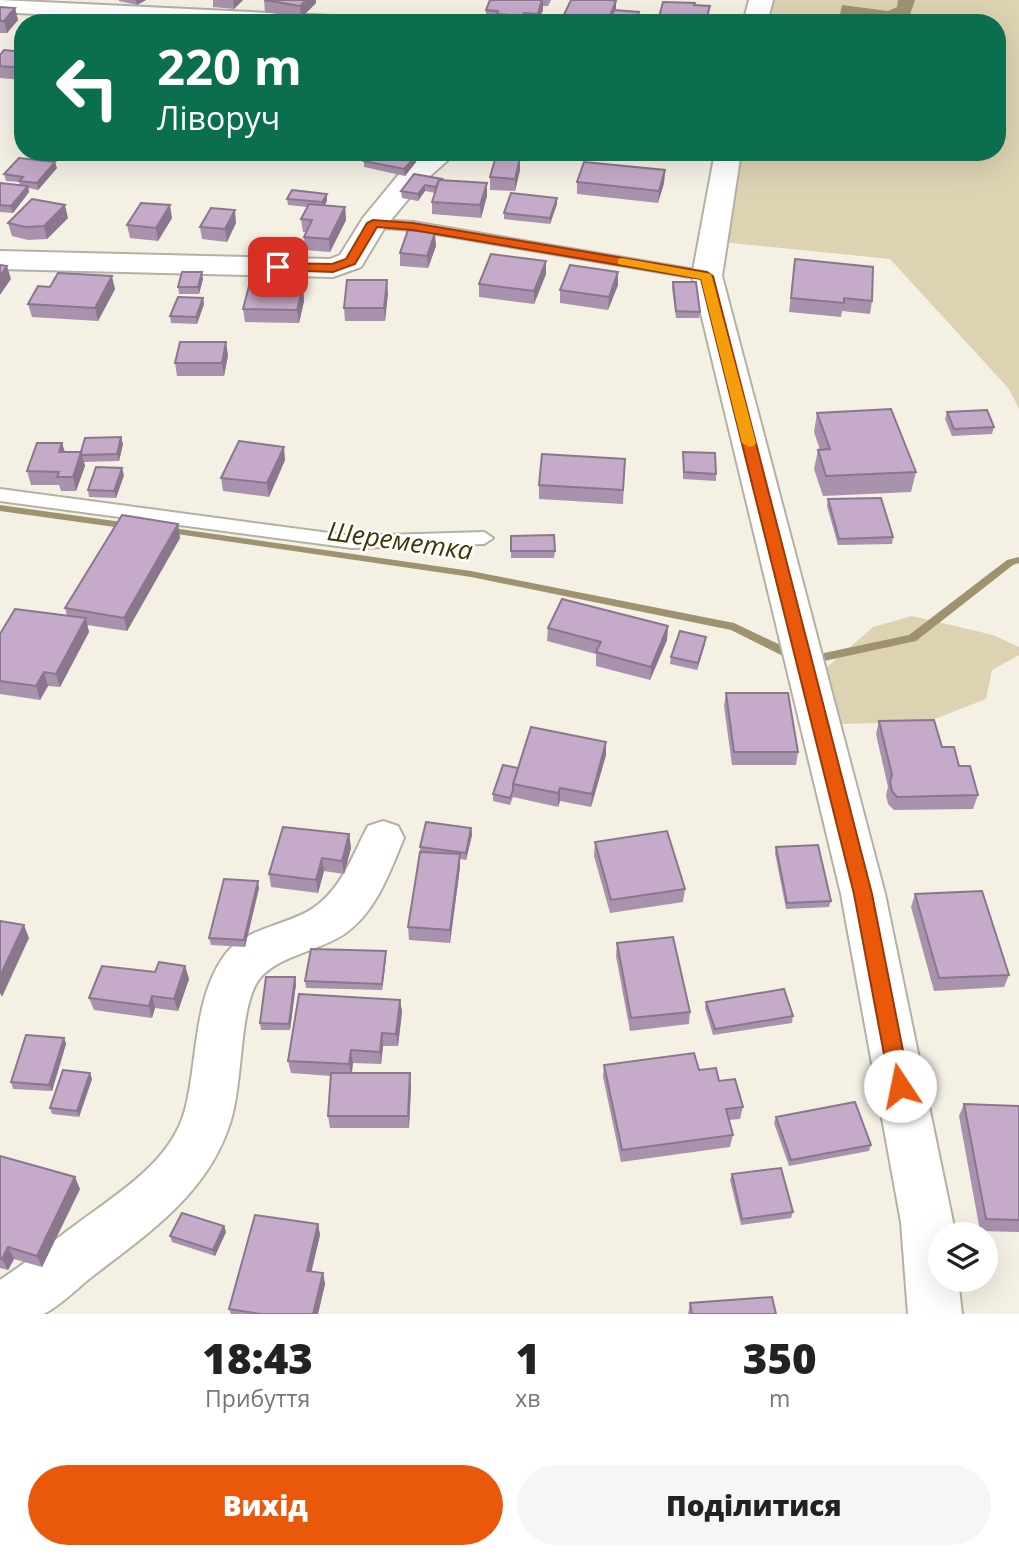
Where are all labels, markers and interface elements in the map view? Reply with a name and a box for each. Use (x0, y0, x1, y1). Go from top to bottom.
text: 220 m (157, 33, 302, 99)
icon: left (42, 42, 133, 133)
text: Ліворуч (157, 96, 280, 139)
pin (248, 237, 308, 297)
icon: arrive (259, 248, 297, 286)
water label: Шереметка (325, 512, 476, 568)
position arrow (863, 1049, 937, 1123)
map controls (928, 1222, 998, 1292)
button: layers (928, 1222, 998, 1292)
text: 18:43 (202, 1329, 313, 1386)
text: 1 (516, 1329, 540, 1386)
text: 350 (743, 1329, 817, 1386)
text: Прибуття (205, 1382, 310, 1414)
text: хв (515, 1382, 540, 1414)
text: m (769, 1382, 790, 1414)
button: Вихід (28, 1465, 503, 1545)
button: Поділитися (517, 1465, 991, 1545)

